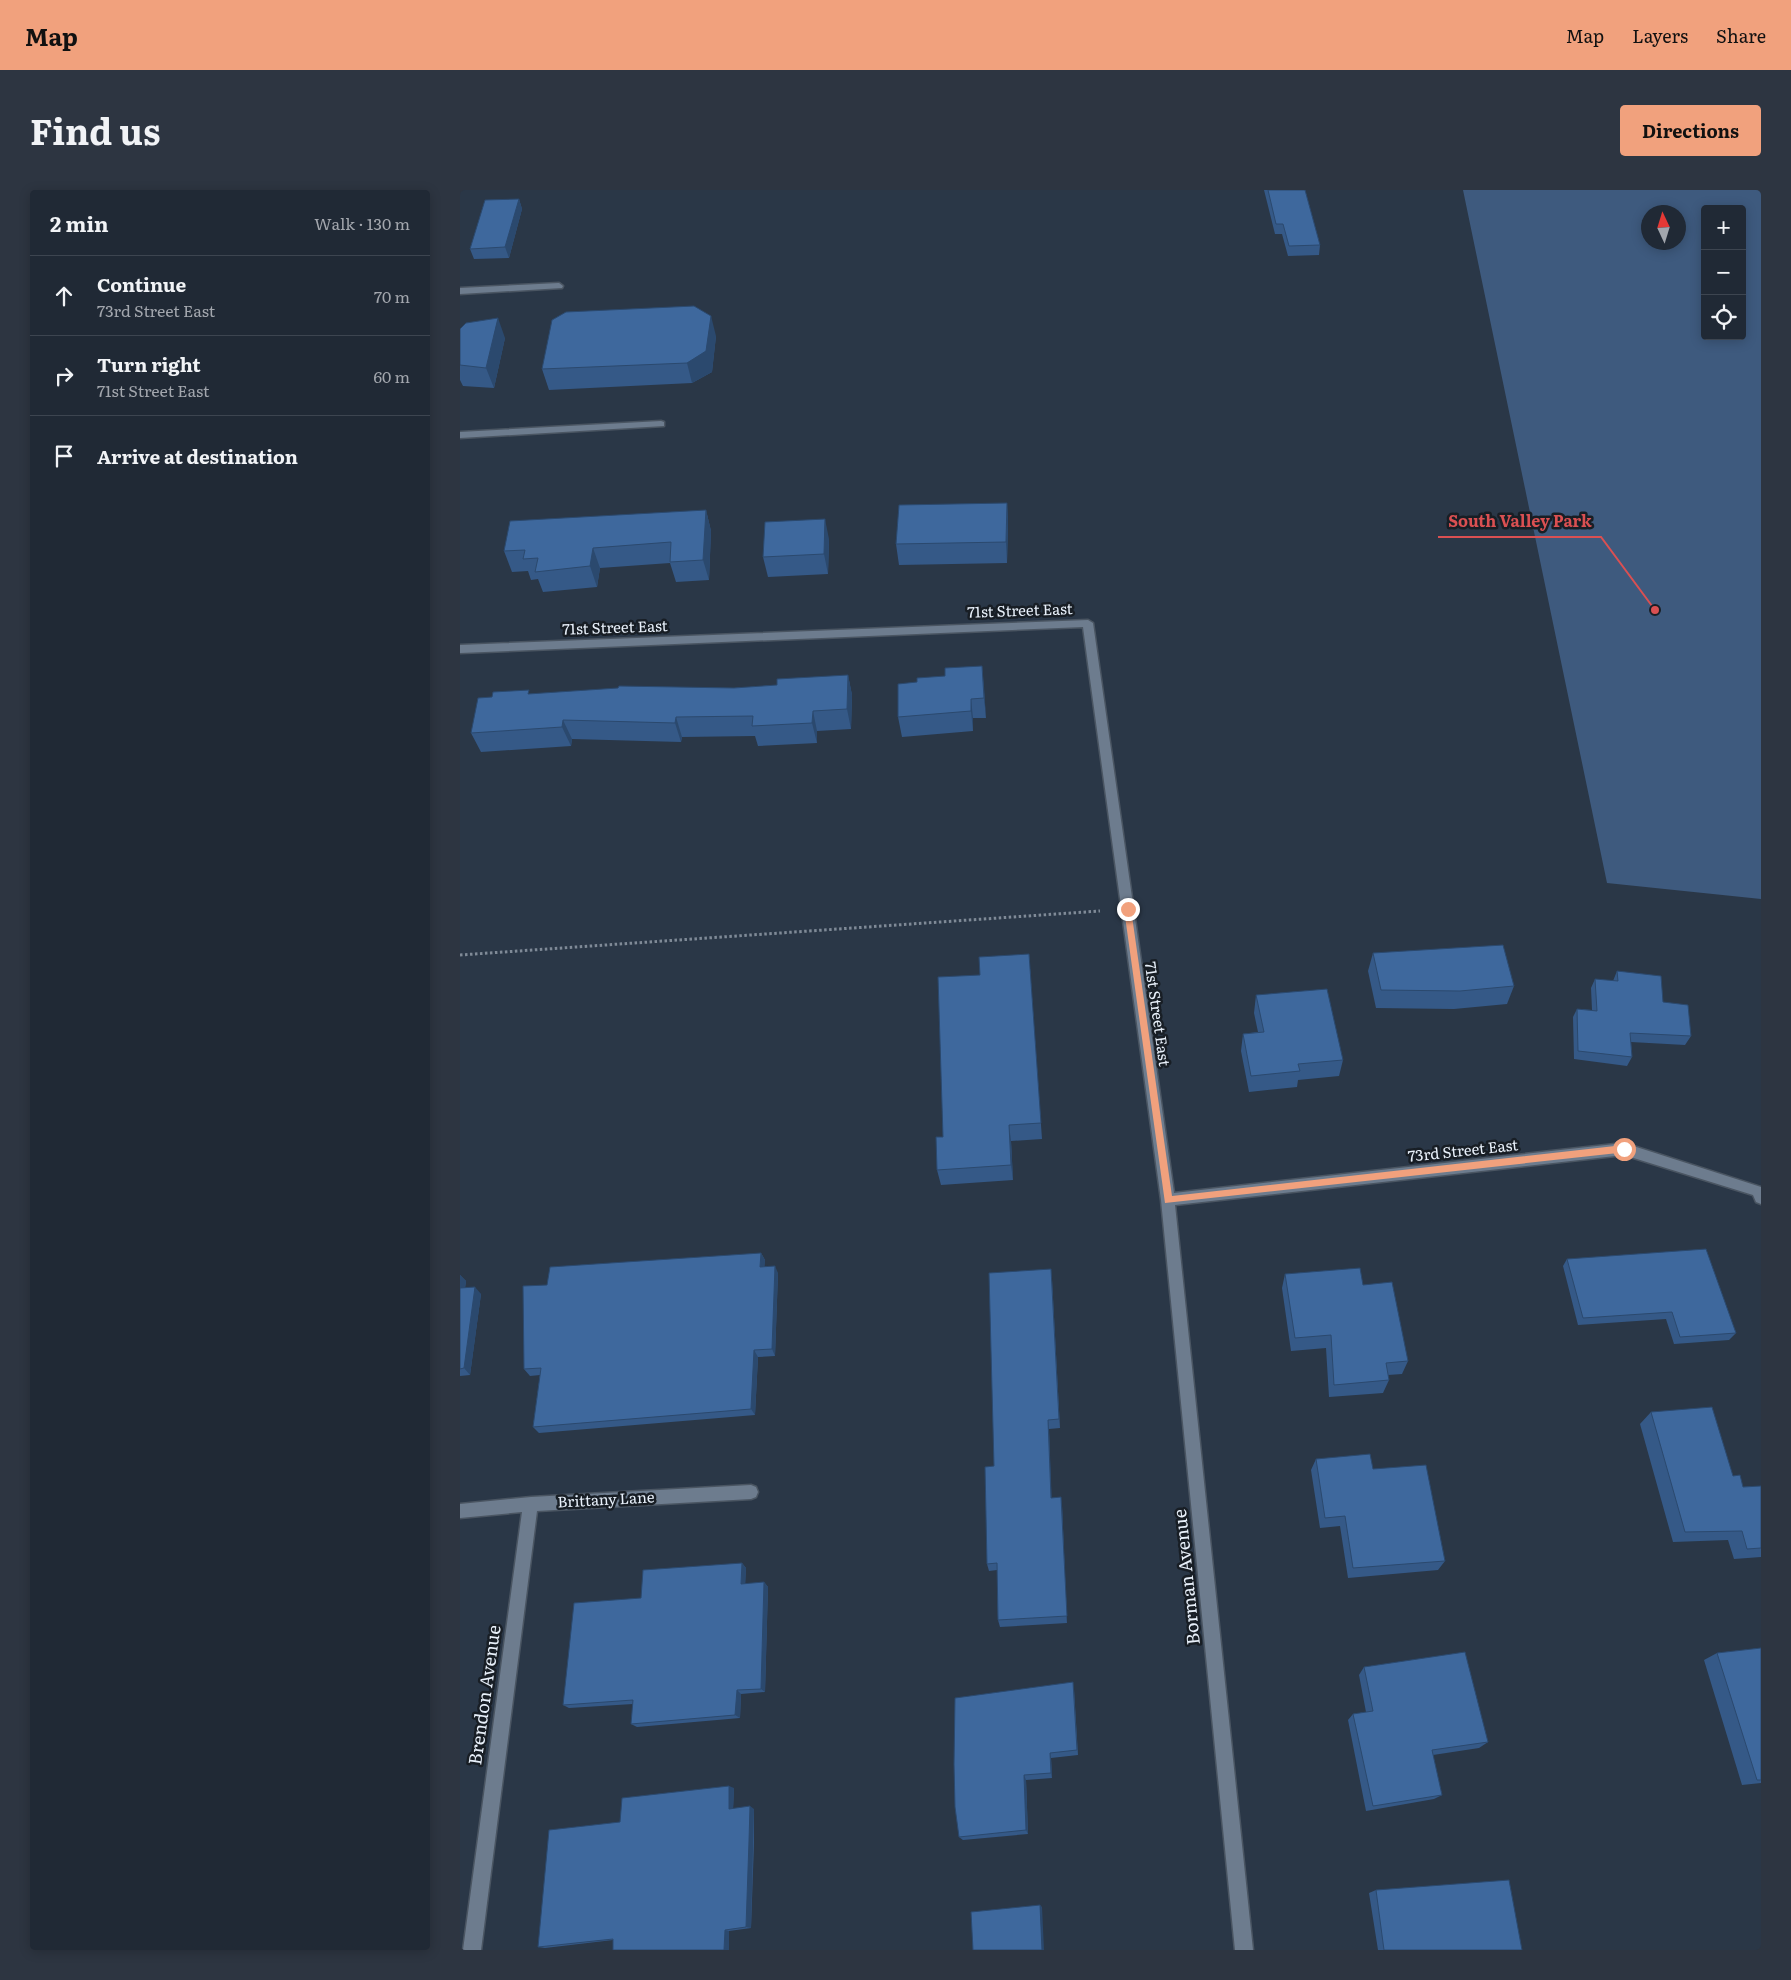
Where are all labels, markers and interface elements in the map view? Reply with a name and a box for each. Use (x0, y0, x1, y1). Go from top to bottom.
text: Map (25, 18, 78, 53)
text: Map (1566, 22, 1604, 49)
text: Layers (1632, 22, 1688, 49)
text: Share (1716, 22, 1766, 49)
text: Find us (30, 104, 160, 156)
button: Directions (1620, 105, 1761, 156)
north arrow (1641, 205, 1686, 250)
map controls (1701, 205, 1746, 340)
button: + (1701, 205, 1746, 250)
text: 2 min (50, 207, 109, 238)
text: Walk · 130 m (314, 211, 410, 235)
button: − (1701, 250, 1746, 295)
text: Continue (97, 270, 186, 298)
icon: ahead (50, 282, 78, 310)
text: 70 m (374, 284, 410, 308)
button: locate (1701, 295, 1746, 340)
text: 73rd Street East (97, 298, 215, 322)
text: Turn right (97, 350, 201, 378)
icon: right (50, 362, 78, 390)
text: 60 m (373, 364, 410, 388)
text: 71st Street East (97, 378, 210, 402)
icon: arrive (50, 442, 78, 470)
text: Arrive at destination (97, 442, 298, 470)
callout: South Valley Park (1438, 506, 1601, 537)
text: South Valley Park (1448, 508, 1592, 532)
street label: 71st Street East (967, 596, 1073, 623)
street label: 71st Street East (562, 613, 668, 640)
route end (1117, 898, 1140, 921)
street label: 71st Street East (1140, 960, 1177, 1068)
street label: 73rd Street East (1407, 1132, 1519, 1167)
route start (1613, 1138, 1636, 1161)
street label: Brittany Lane (557, 1484, 655, 1513)
street label: Borman Avenue (1165, 1508, 1206, 1646)
street label: Brendon Avenue (460, 1623, 507, 1767)

